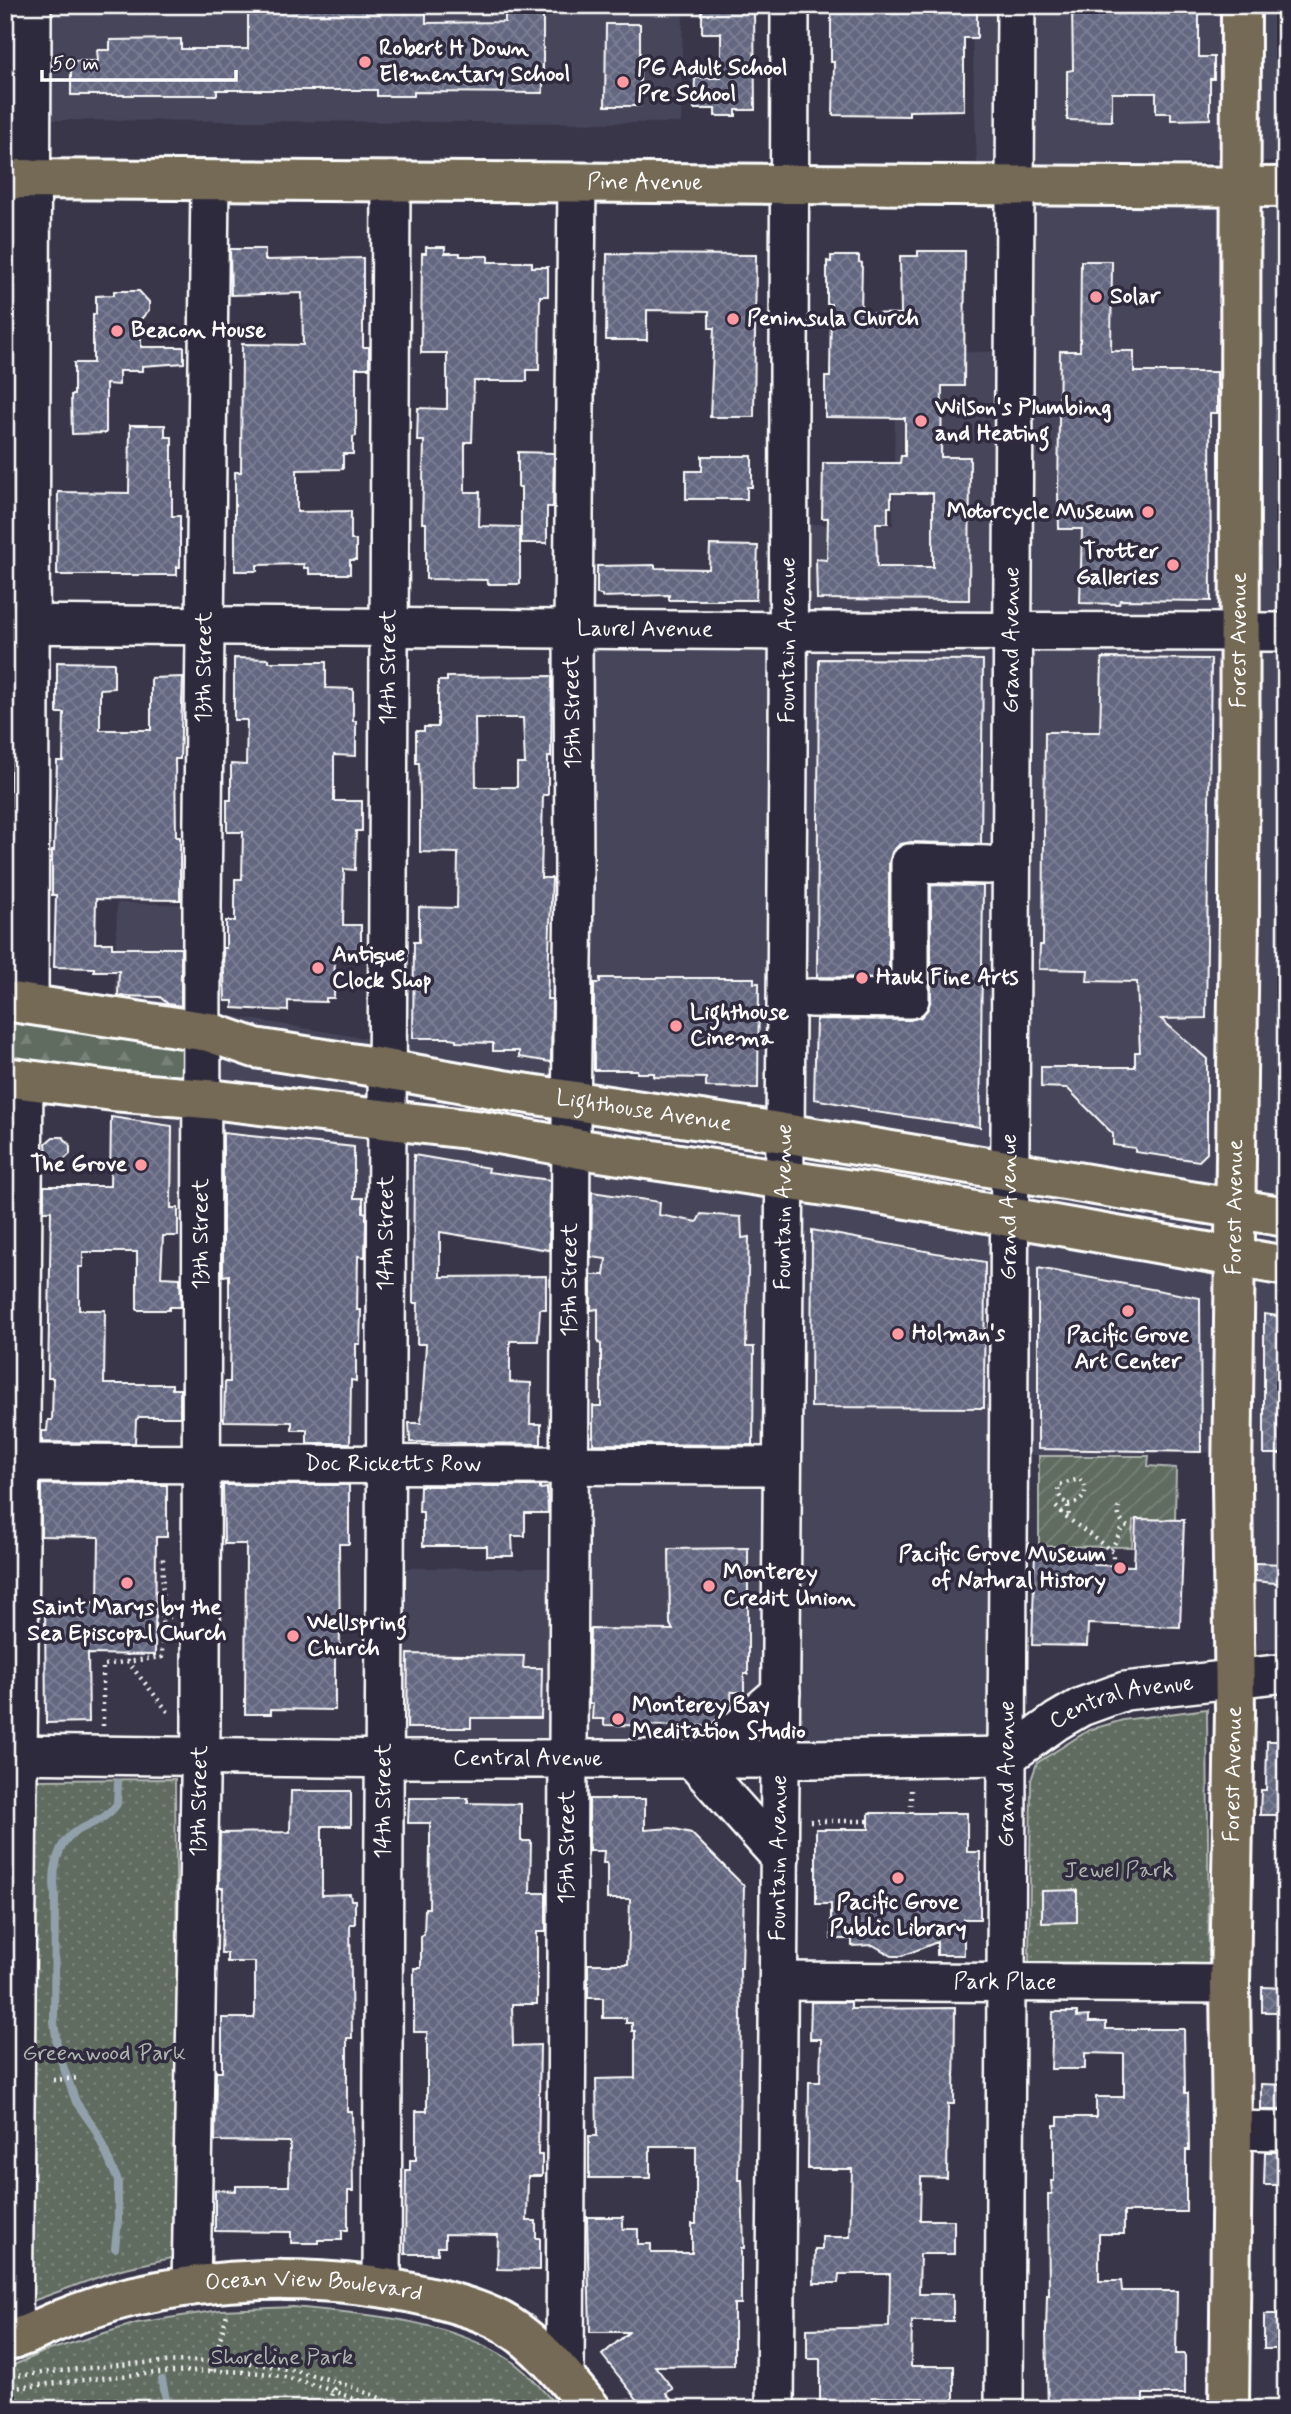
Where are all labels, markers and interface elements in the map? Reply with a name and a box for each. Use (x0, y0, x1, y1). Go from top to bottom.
place label: Robert H Down Elementary School (379, 34, 570, 90)
scale bar (42, 38, 236, 82)
text: 50 m (52, 50, 99, 78)
marker: Robert H Down Elementary School (357, 54, 373, 70)
place label: PG Adult School Pre School (637, 54, 788, 110)
marker: PG Adult School Pre School (615, 74, 631, 90)
street label: Pine Avenue (587, 168, 703, 198)
place label: Solar (1110, 282, 1161, 312)
marker: Solar (1088, 289, 1104, 305)
place label: Peninsula Church (747, 304, 919, 334)
marker: Peninsula Church (725, 311, 741, 327)
place label: Beacon House (131, 316, 266, 346)
marker: Beacon House (109, 323, 125, 339)
place label: Wilson's Plumbing and Heating (934, 393, 1111, 452)
marker: Wilson's Plumbing and Heating (913, 413, 929, 429)
place label: Motorcycle Museum (947, 497, 1134, 527)
marker: Motorcycle Museum (1140, 504, 1156, 520)
place label: Trotter Galleries (1076, 537, 1160, 593)
street label: Fountain Avenue (773, 557, 804, 723)
marker: Trotter Galleries (1165, 557, 1181, 573)
street label: Grand Avenue (997, 567, 1027, 713)
street label: Forest Avenue (1224, 572, 1255, 708)
street label: 14th Street (374, 609, 404, 725)
street label: 13th Street (189, 611, 220, 723)
street label: Laurel Avenue (577, 614, 713, 645)
street label: 15th Street (557, 654, 589, 769)
place label: Antique Clock Shop (332, 940, 432, 996)
marker: Antique Clock Shop (310, 960, 326, 976)
place label: Hauk Fine Arts (876, 963, 1019, 993)
marker: Hauk Fine Arts (854, 970, 870, 986)
place label: Lighthouse Cinema (690, 998, 789, 1054)
marker: Lighthouse Cinema (668, 1018, 684, 1034)
street label: Lighthouse Avenue (554, 1083, 734, 1140)
street label: Fountain Avenue (769, 1124, 800, 1290)
street label: Grand Avenue (994, 1134, 1025, 1280)
street label: Forest Avenue (1220, 1139, 1251, 1275)
place label: The Grove (30, 1150, 128, 1180)
marker: The Grove (133, 1157, 149, 1173)
street label: 14th Street (371, 1175, 402, 1291)
street label: 13th Street (187, 1178, 217, 1290)
street label: 15th Street (555, 1222, 586, 1337)
marker: Pacific Grove Art Center (1120, 1303, 1136, 1319)
place label: Holman's (912, 1319, 1006, 1349)
place label: Pacific Grove Art Center (1067, 1321, 1190, 1377)
marker: Holman's (890, 1326, 906, 1342)
street label: Doc Ricketts Row (305, 1449, 481, 1480)
place label: Pacific Grove Museum of Natural History (899, 1540, 1106, 1596)
place label: Monterey Credit Union (723, 1558, 856, 1614)
marker: Pacific Grove Museum of Natural History (1112, 1560, 1128, 1576)
marker: Saint Marys by the Sea Episcopal Church (119, 1575, 135, 1591)
marker: Monterey Credit Union (701, 1578, 717, 1594)
place label: Saint Marys by the Sea Episcopal Church (27, 1593, 227, 1649)
place label: Wellspring Church (306, 1608, 407, 1664)
marker: Wellspring Church (285, 1628, 301, 1644)
street label: Central Avenue (1044, 1668, 1195, 1737)
place label: Monterey Bay Meditation Studio (632, 1691, 806, 1747)
street label: Grand Avenue (992, 1701, 1023, 1847)
street label: Forest Avenue (1218, 1706, 1250, 1842)
marker: Monterey Bay Meditation Studio (610, 1711, 626, 1727)
street label: 14th Street (369, 1743, 399, 1859)
street label: Central Avenue (453, 1744, 603, 1774)
street label: 13th Street (184, 1745, 216, 1857)
street label: Fountain Avenue (764, 1775, 795, 1941)
street label: 15th Street (552, 1789, 583, 1904)
park label: Jewel Park (1064, 1856, 1174, 1886)
marker: Pacific Grove Public Library (890, 1870, 906, 1886)
place label: Pacific Grove Public Library (829, 1888, 967, 1944)
street label: Park Place (954, 1967, 1056, 1998)
park label: Greenwood Park (22, 2039, 186, 2069)
street label: Ocean View Boulevard (204, 2265, 425, 2310)
park label: Shoreline Park (211, 2343, 353, 2373)

